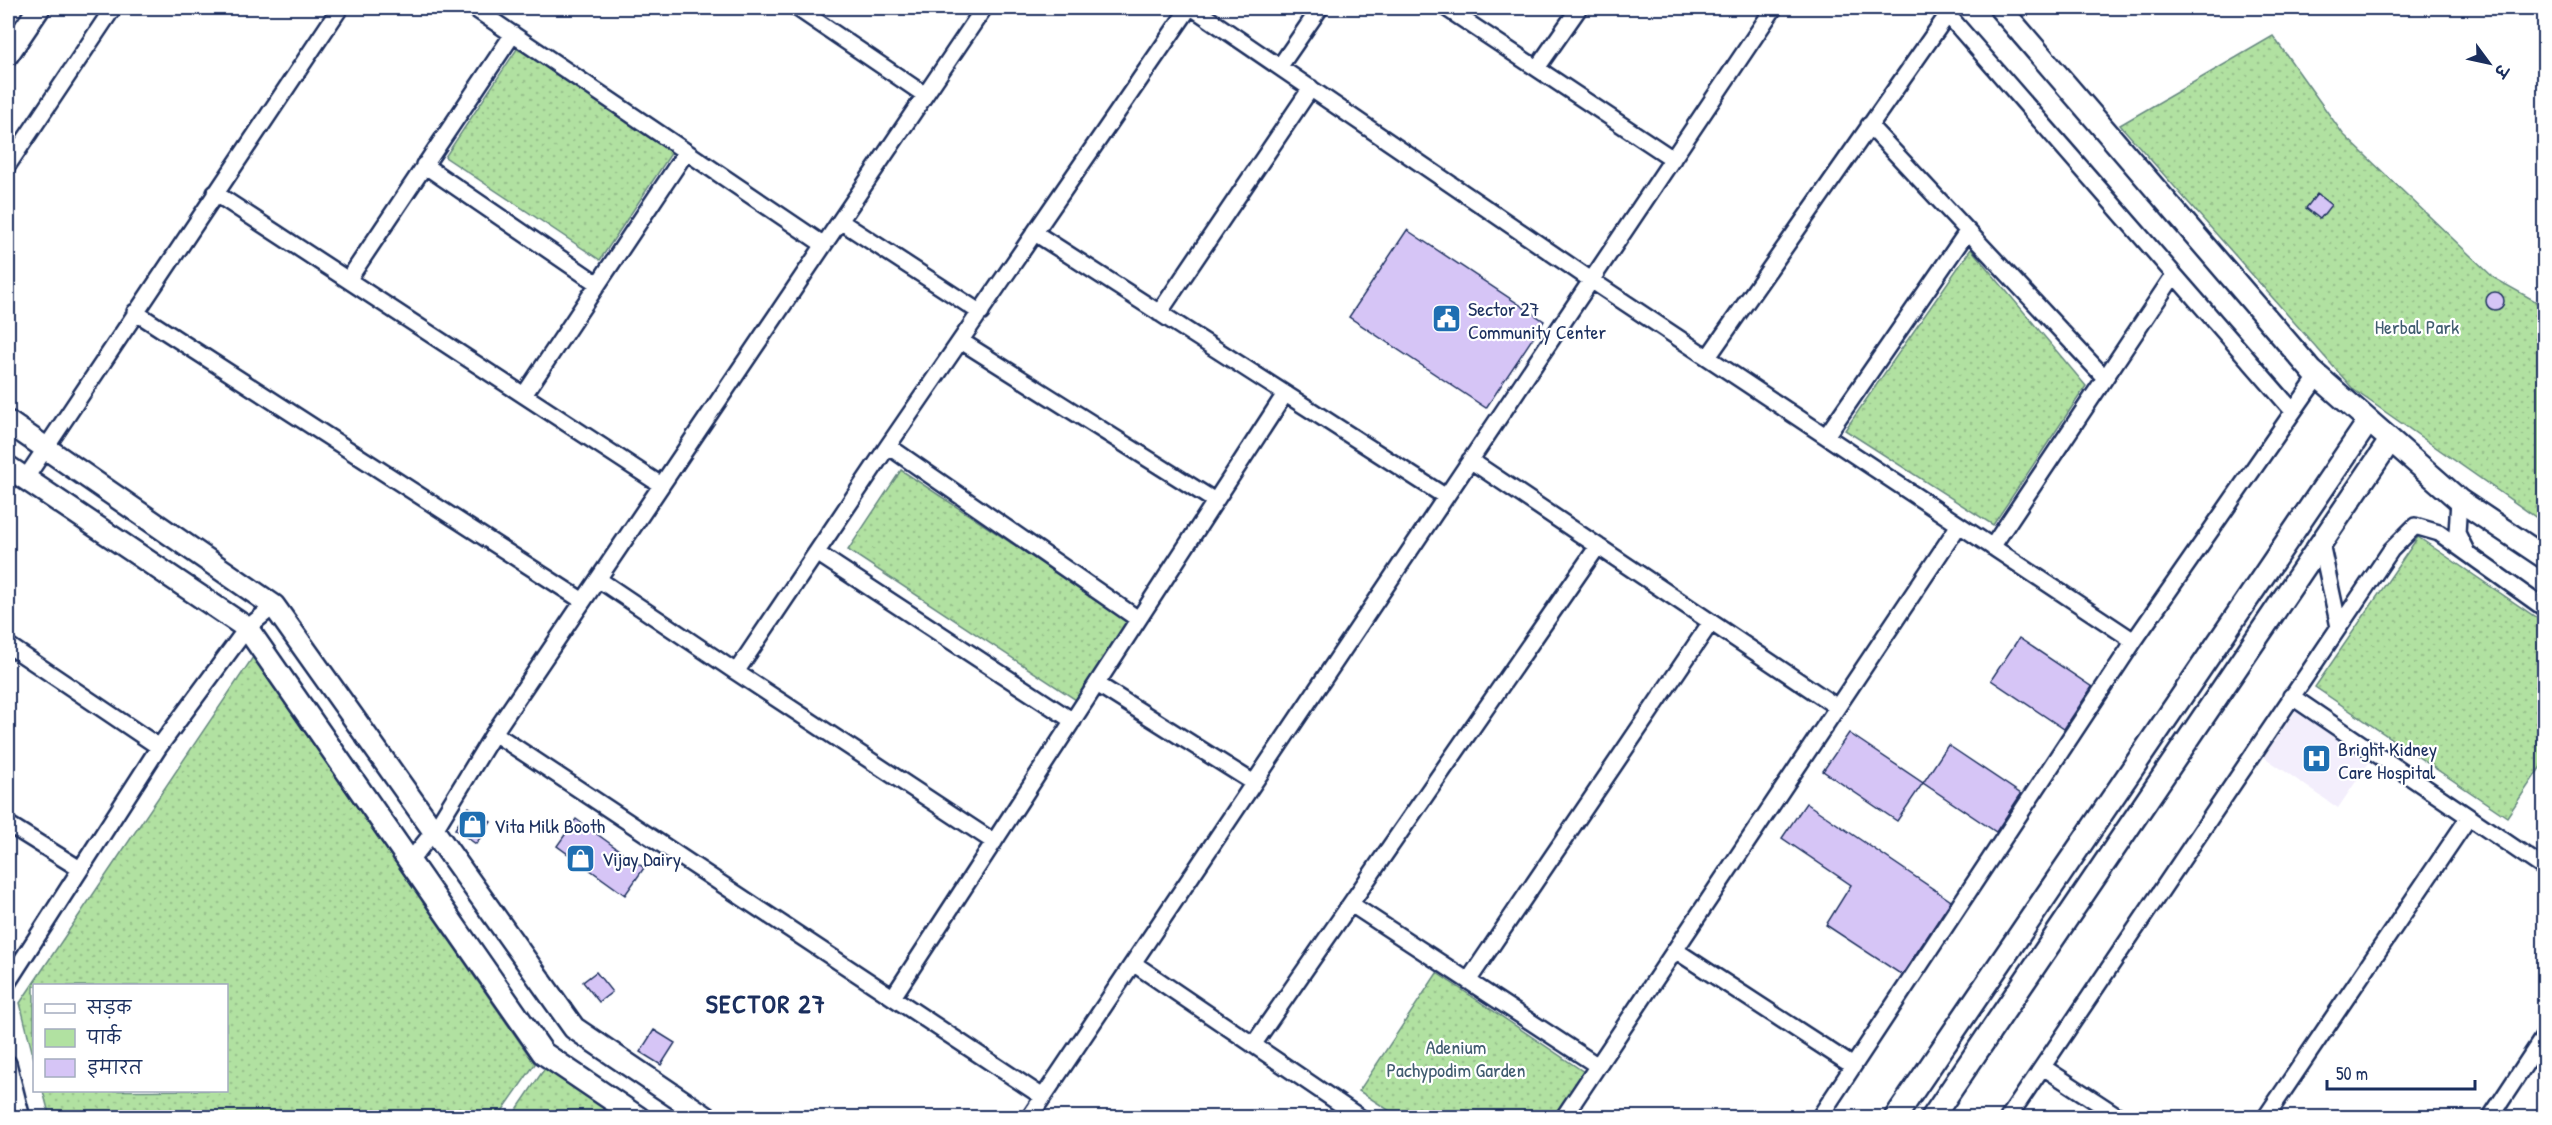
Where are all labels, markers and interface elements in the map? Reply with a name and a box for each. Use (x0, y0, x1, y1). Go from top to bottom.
north arrow (2459, 33, 2519, 93)
text: उ (2489, 59, 2515, 83)
place label: Sector 27 Community Center (1468, 295, 1606, 345)
public building icon: Sector 27 Community Center (1431, 303, 1463, 335)
park label: Herbal Park (2375, 313, 2459, 340)
place label: Bright Kidney Care Hospital (2338, 735, 2437, 785)
hospital icon: Bright Kidney Care Hospital (2301, 743, 2333, 775)
shop icon: Vita Milk Booth (457, 809, 489, 841)
place label: Vita Milk Booth (494, 812, 605, 839)
shop icon: Vijay Dairy (565, 842, 597, 874)
place label: Vijay Dairy (602, 845, 681, 872)
legend (33, 984, 228, 1092)
district label: SECTOR 27 (706, 986, 826, 1021)
text: सड़क (86, 995, 132, 1020)
text: पार्क (86, 1024, 122, 1050)
park label: Adenium Pachypodim Garden (1386, 1033, 1526, 1083)
scale bar (2327, 1053, 2476, 1091)
text: इमारत (87, 1055, 143, 1080)
text: 50 m (2336, 1061, 2368, 1086)

